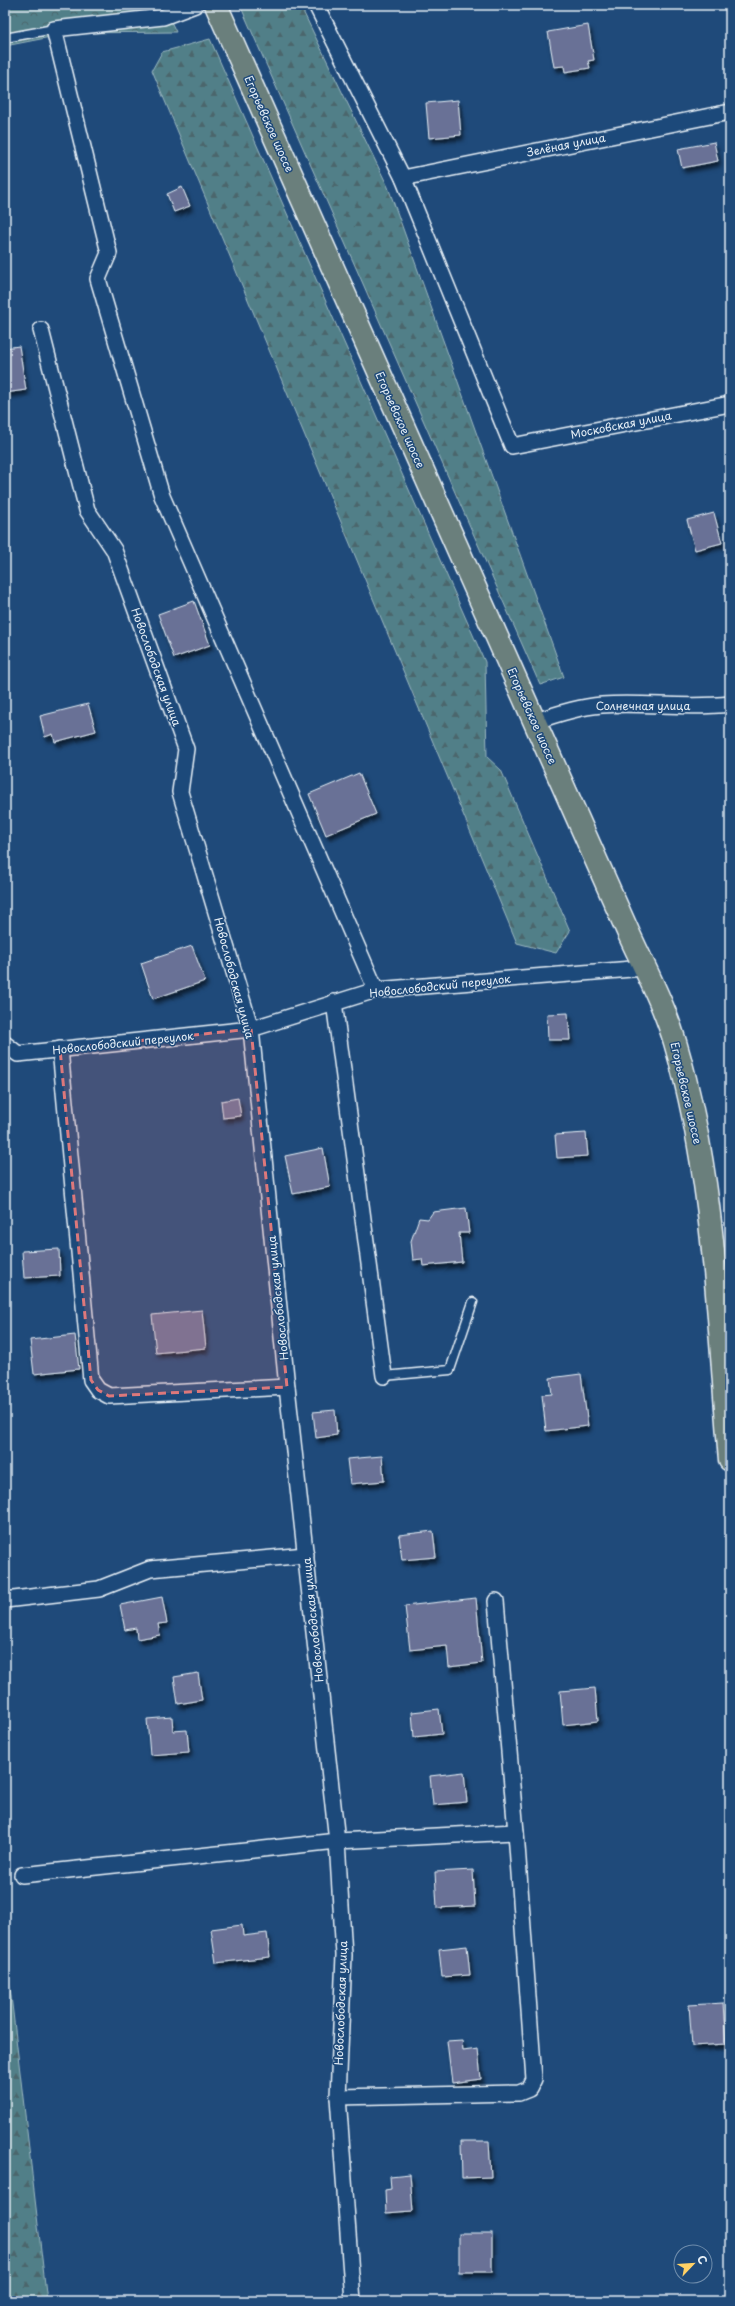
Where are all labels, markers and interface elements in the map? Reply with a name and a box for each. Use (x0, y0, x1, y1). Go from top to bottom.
street label: Егорьевское шоссе (241, 73, 298, 175)
street label: Зелёная улица (525, 129, 607, 160)
street label: Егорьевское шоссе (372, 369, 429, 471)
street label: Московская улица (569, 406, 673, 443)
street label: Новослободская улица (127, 605, 186, 728)
street label: Егорьевское шоссе (504, 665, 561, 767)
street label: Солнечная улица (596, 697, 690, 714)
street label: Новослободская улица (210, 915, 259, 1040)
street label: Новослободский переулок (368, 970, 512, 1001)
street label: Новослободский переулок (51, 1027, 195, 1058)
street label: Егорьевское шоссе (666, 1040, 707, 1146)
street label: Новослободская улица (263, 1235, 292, 1361)
street label: Новослободская улица (298, 1557, 327, 1683)
street label: Новослободская улица (330, 1940, 351, 2066)
north arrow (673, 2244, 713, 2284)
text: С (693, 2252, 712, 2267)

